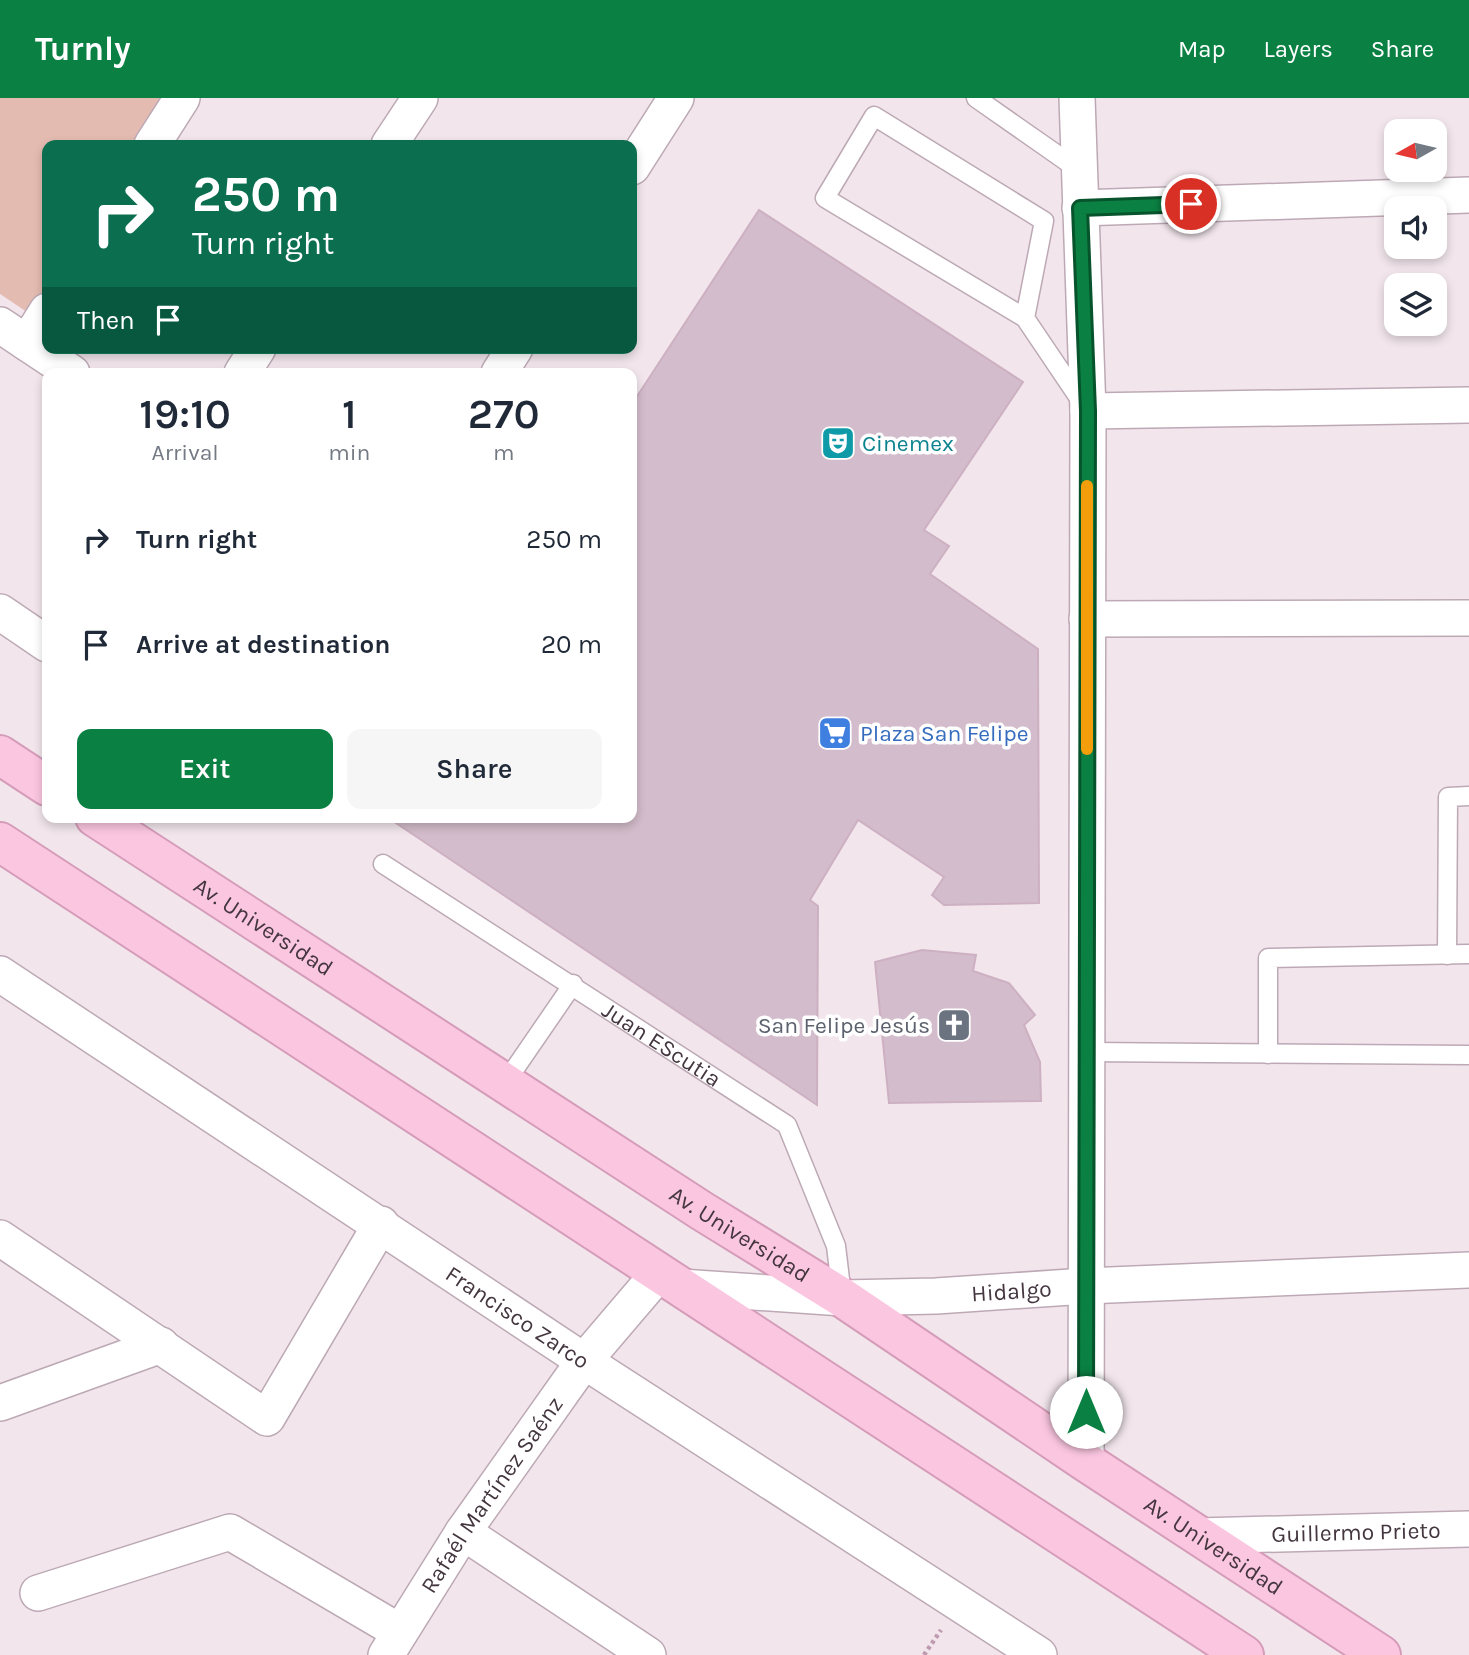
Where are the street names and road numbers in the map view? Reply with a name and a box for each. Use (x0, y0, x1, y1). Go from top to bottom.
street label: Av. Universidad (189, 871, 338, 981)
street label: Juan EScutia (597, 996, 726, 1092)
street label: Av. Universidad (665, 1180, 815, 1288)
street label: Francisco Zarco (441, 1260, 595, 1374)
street label: Hidalgo (970, 1275, 1053, 1307)
street label: Rafaél Martínez Saénz (415, 1391, 568, 1598)
street label: Av. Universidad (1139, 1490, 1288, 1601)
street label: Guillermo Prieto (1271, 1516, 1441, 1548)

